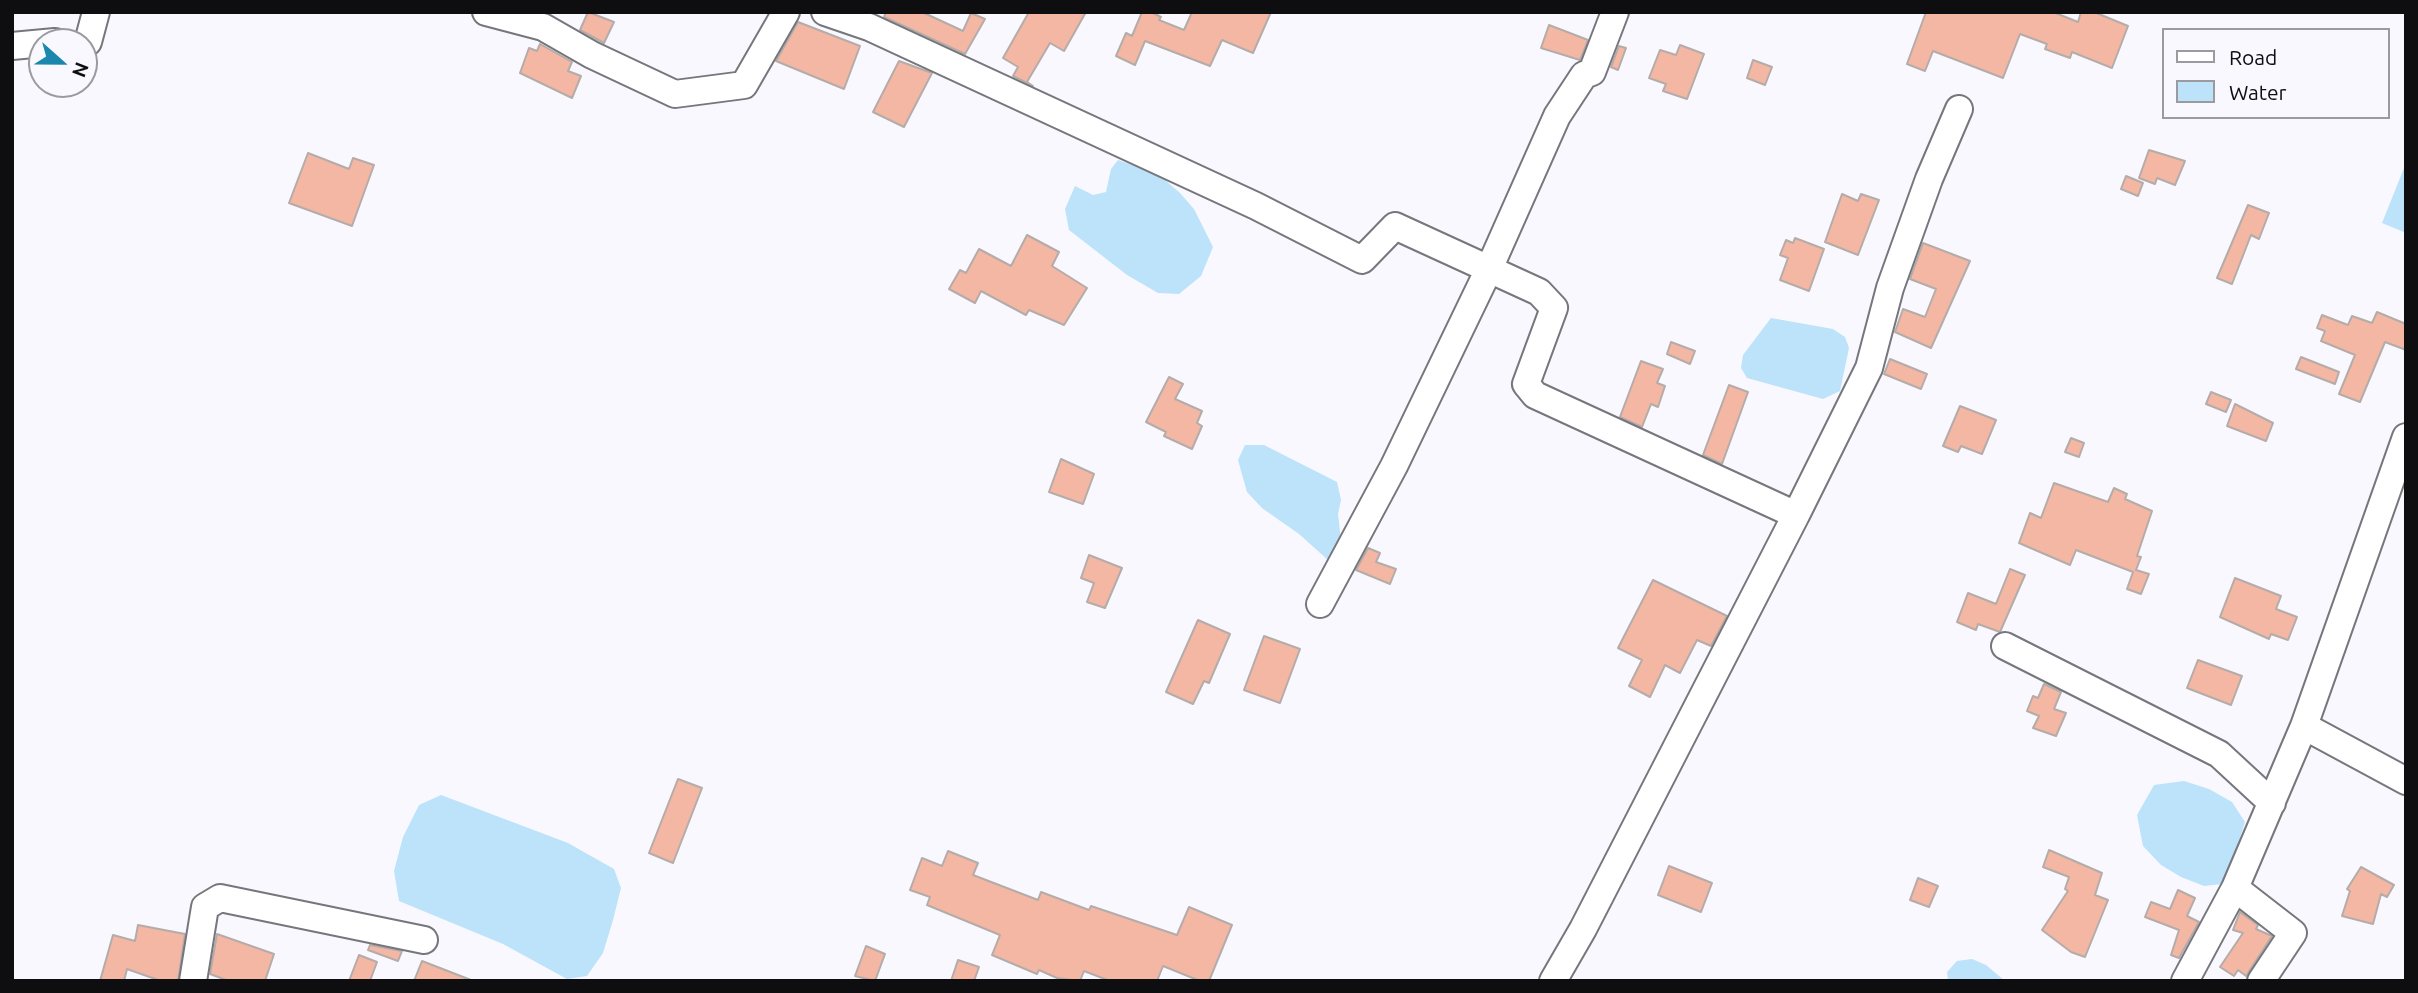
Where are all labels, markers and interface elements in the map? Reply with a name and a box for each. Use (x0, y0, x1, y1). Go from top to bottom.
north arrow (28, 28, 98, 98)
legend (2162, 28, 2390, 119)
text: Road (2229, 45, 2277, 69)
text: N (68, 59, 94, 80)
text: Water (2229, 80, 2287, 104)

